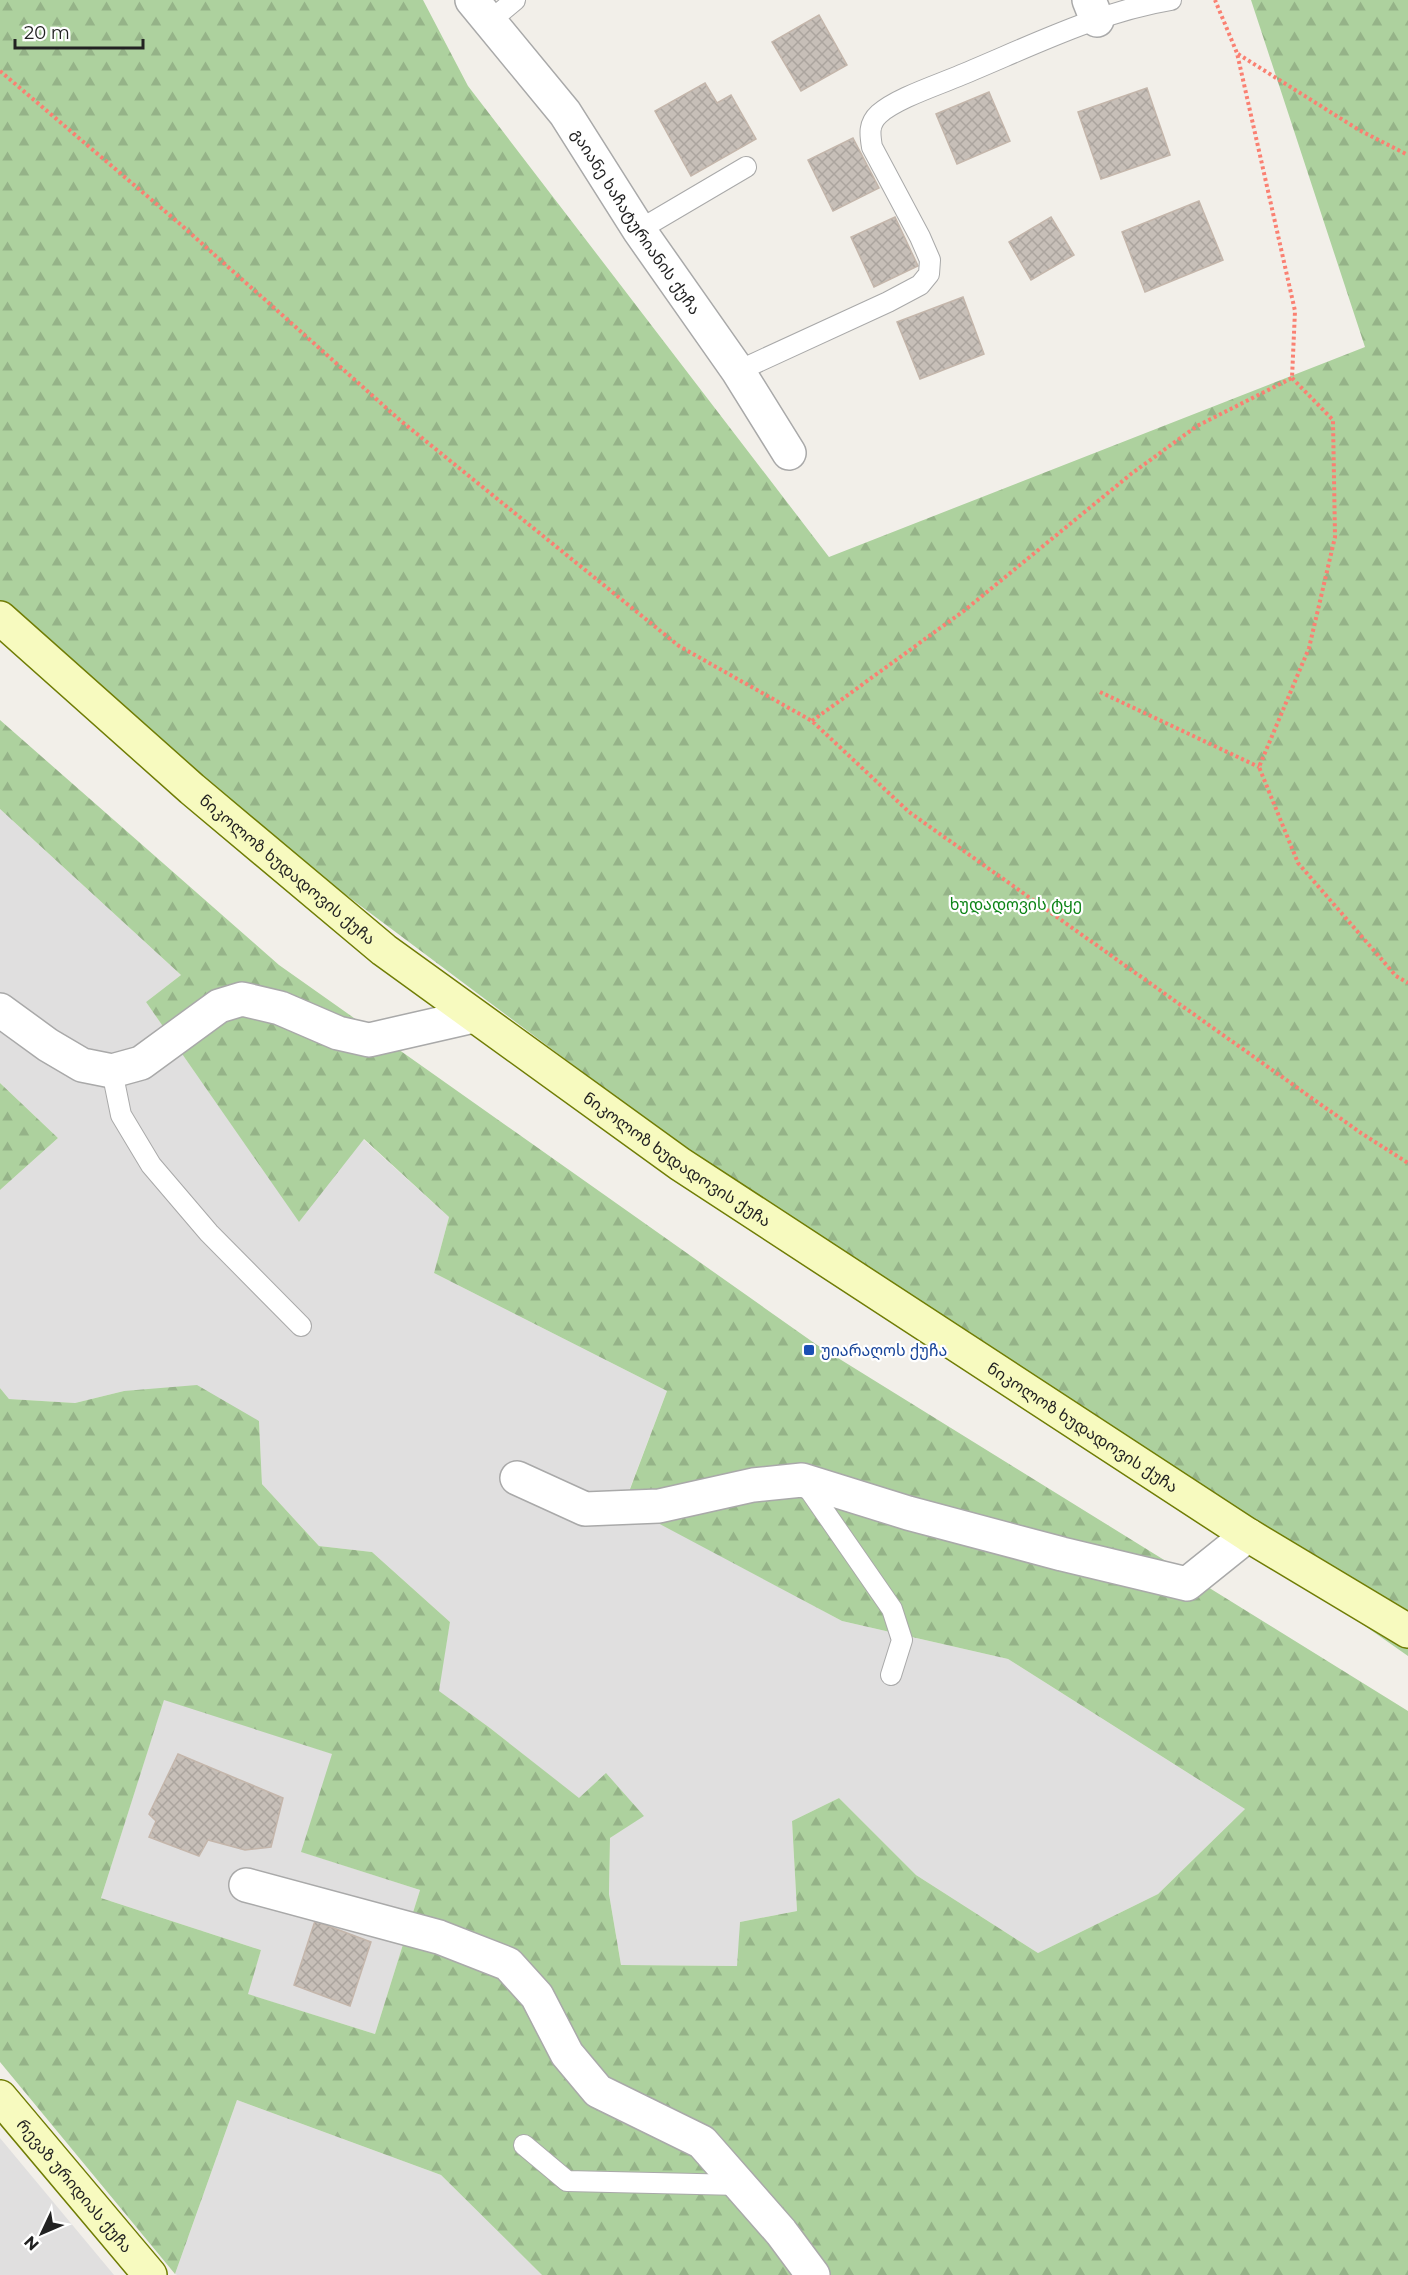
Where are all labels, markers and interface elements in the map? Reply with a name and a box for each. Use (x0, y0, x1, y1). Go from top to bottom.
scale bar (15, 12, 142, 50)
text: 20 m (24, 22, 70, 44)
street label: გაიანე ხაჩატურიანის ქუჩა (568, 125, 705, 318)
street label: ნიკოლოზ ხუდადოვის ქუჩა (196, 790, 379, 948)
park label: ხუდადოვის ტყე (950, 895, 1082, 915)
street label: ნიკოლოზ ხუდადოვის ქუჩა (580, 1088, 775, 1230)
place label: უიარაღოს ქუჩა (821, 1341, 947, 1360)
marker: უიარაღოს ქუჩა (802, 1343, 816, 1357)
street label: ნიკოლოზ ხუდადოვის ქუჩა (984, 1358, 1182, 1496)
street label: რევაზ ურიდიას ქუჩა (13, 2115, 136, 2256)
north arrow (12, 2203, 72, 2263)
text: N (20, 2232, 43, 2254)

